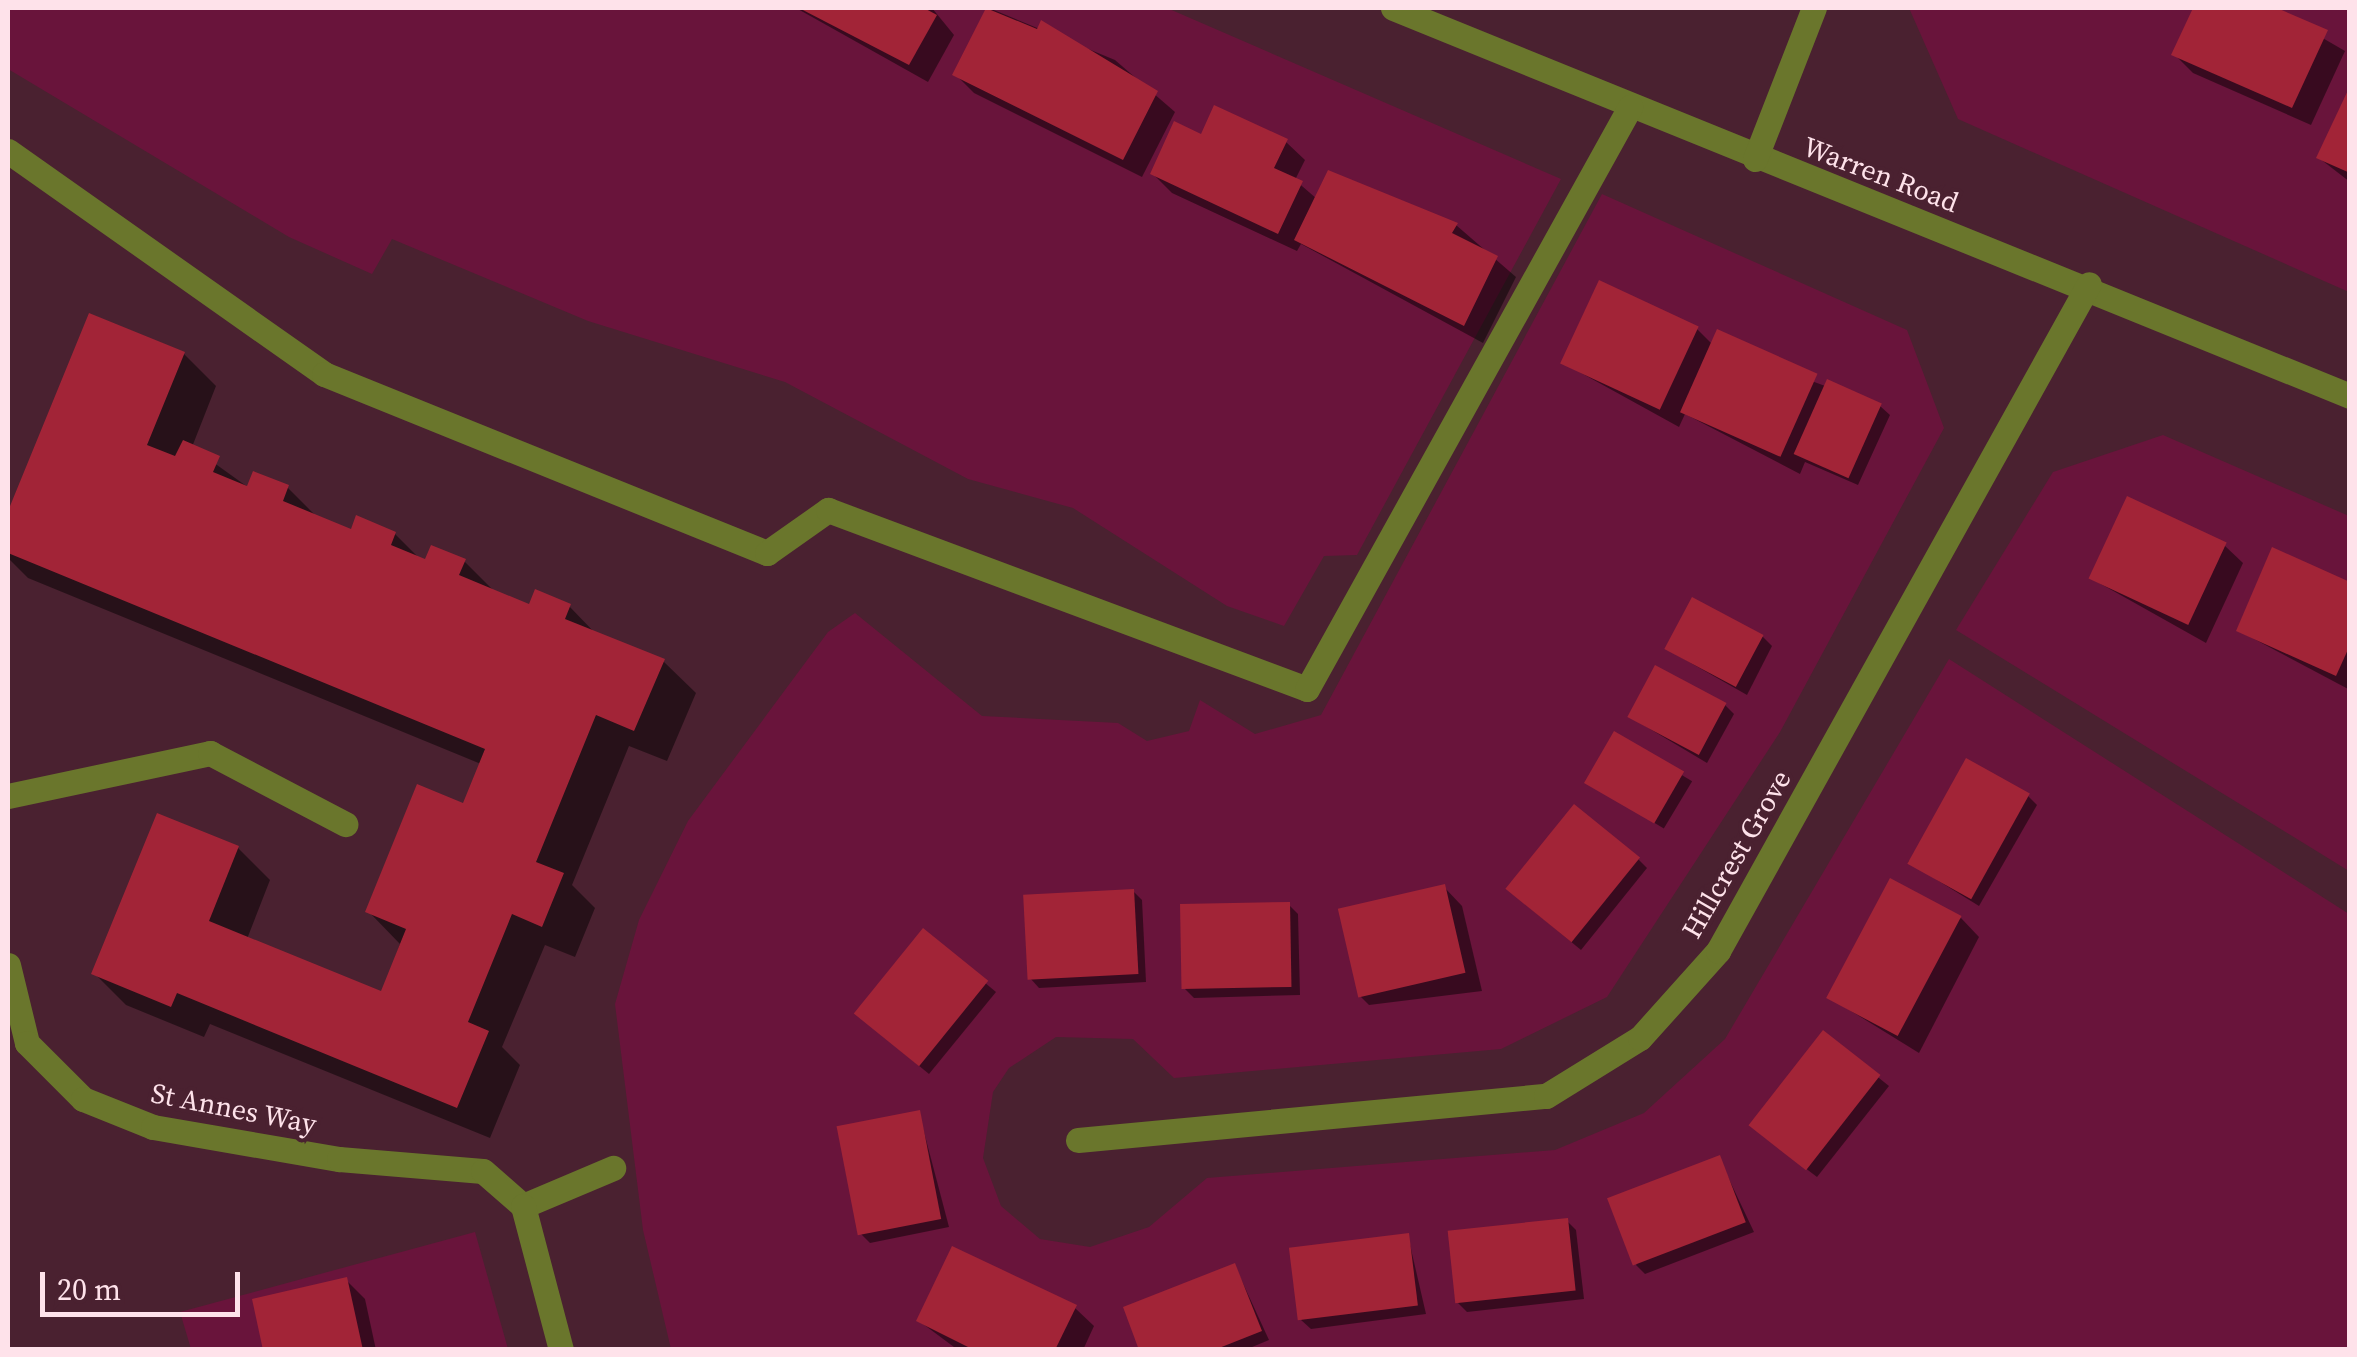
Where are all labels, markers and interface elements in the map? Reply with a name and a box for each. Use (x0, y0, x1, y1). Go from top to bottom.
street label: Warren Road (1799, 129, 1963, 219)
street label: Hillcrest Grove (1674, 764, 1798, 944)
street label: St Annes Way (148, 1075, 320, 1141)
scale bar (45, 1252, 245, 1314)
text: 20 m (57, 1269, 121, 1310)

